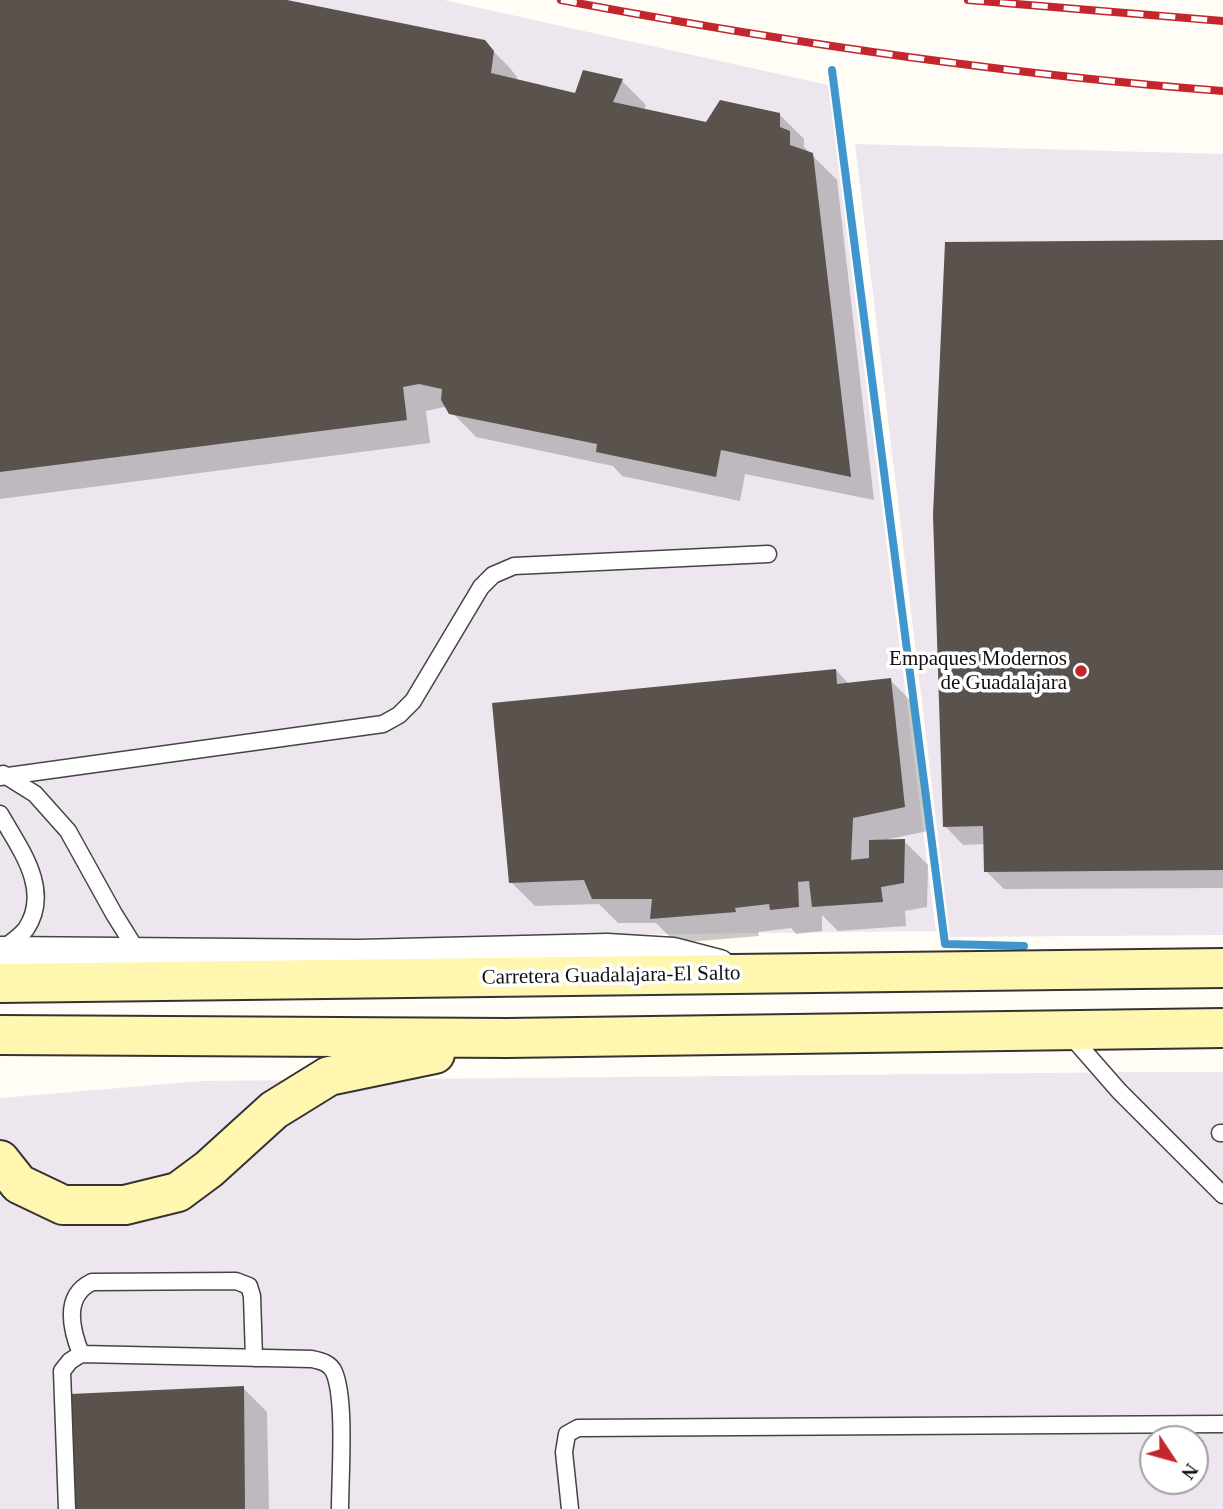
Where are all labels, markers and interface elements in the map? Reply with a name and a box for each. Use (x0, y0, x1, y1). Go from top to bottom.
place label: Empaques Modernos de Guadalajara (889, 646, 1067, 696)
marker: Empaques Modernos de Guadalajara (1073, 663, 1089, 679)
street label: Carretera Guadalajara-El Salto (481, 961, 741, 991)
north arrow (1139, 1425, 1209, 1495)
text: N (1177, 1460, 1202, 1483)

